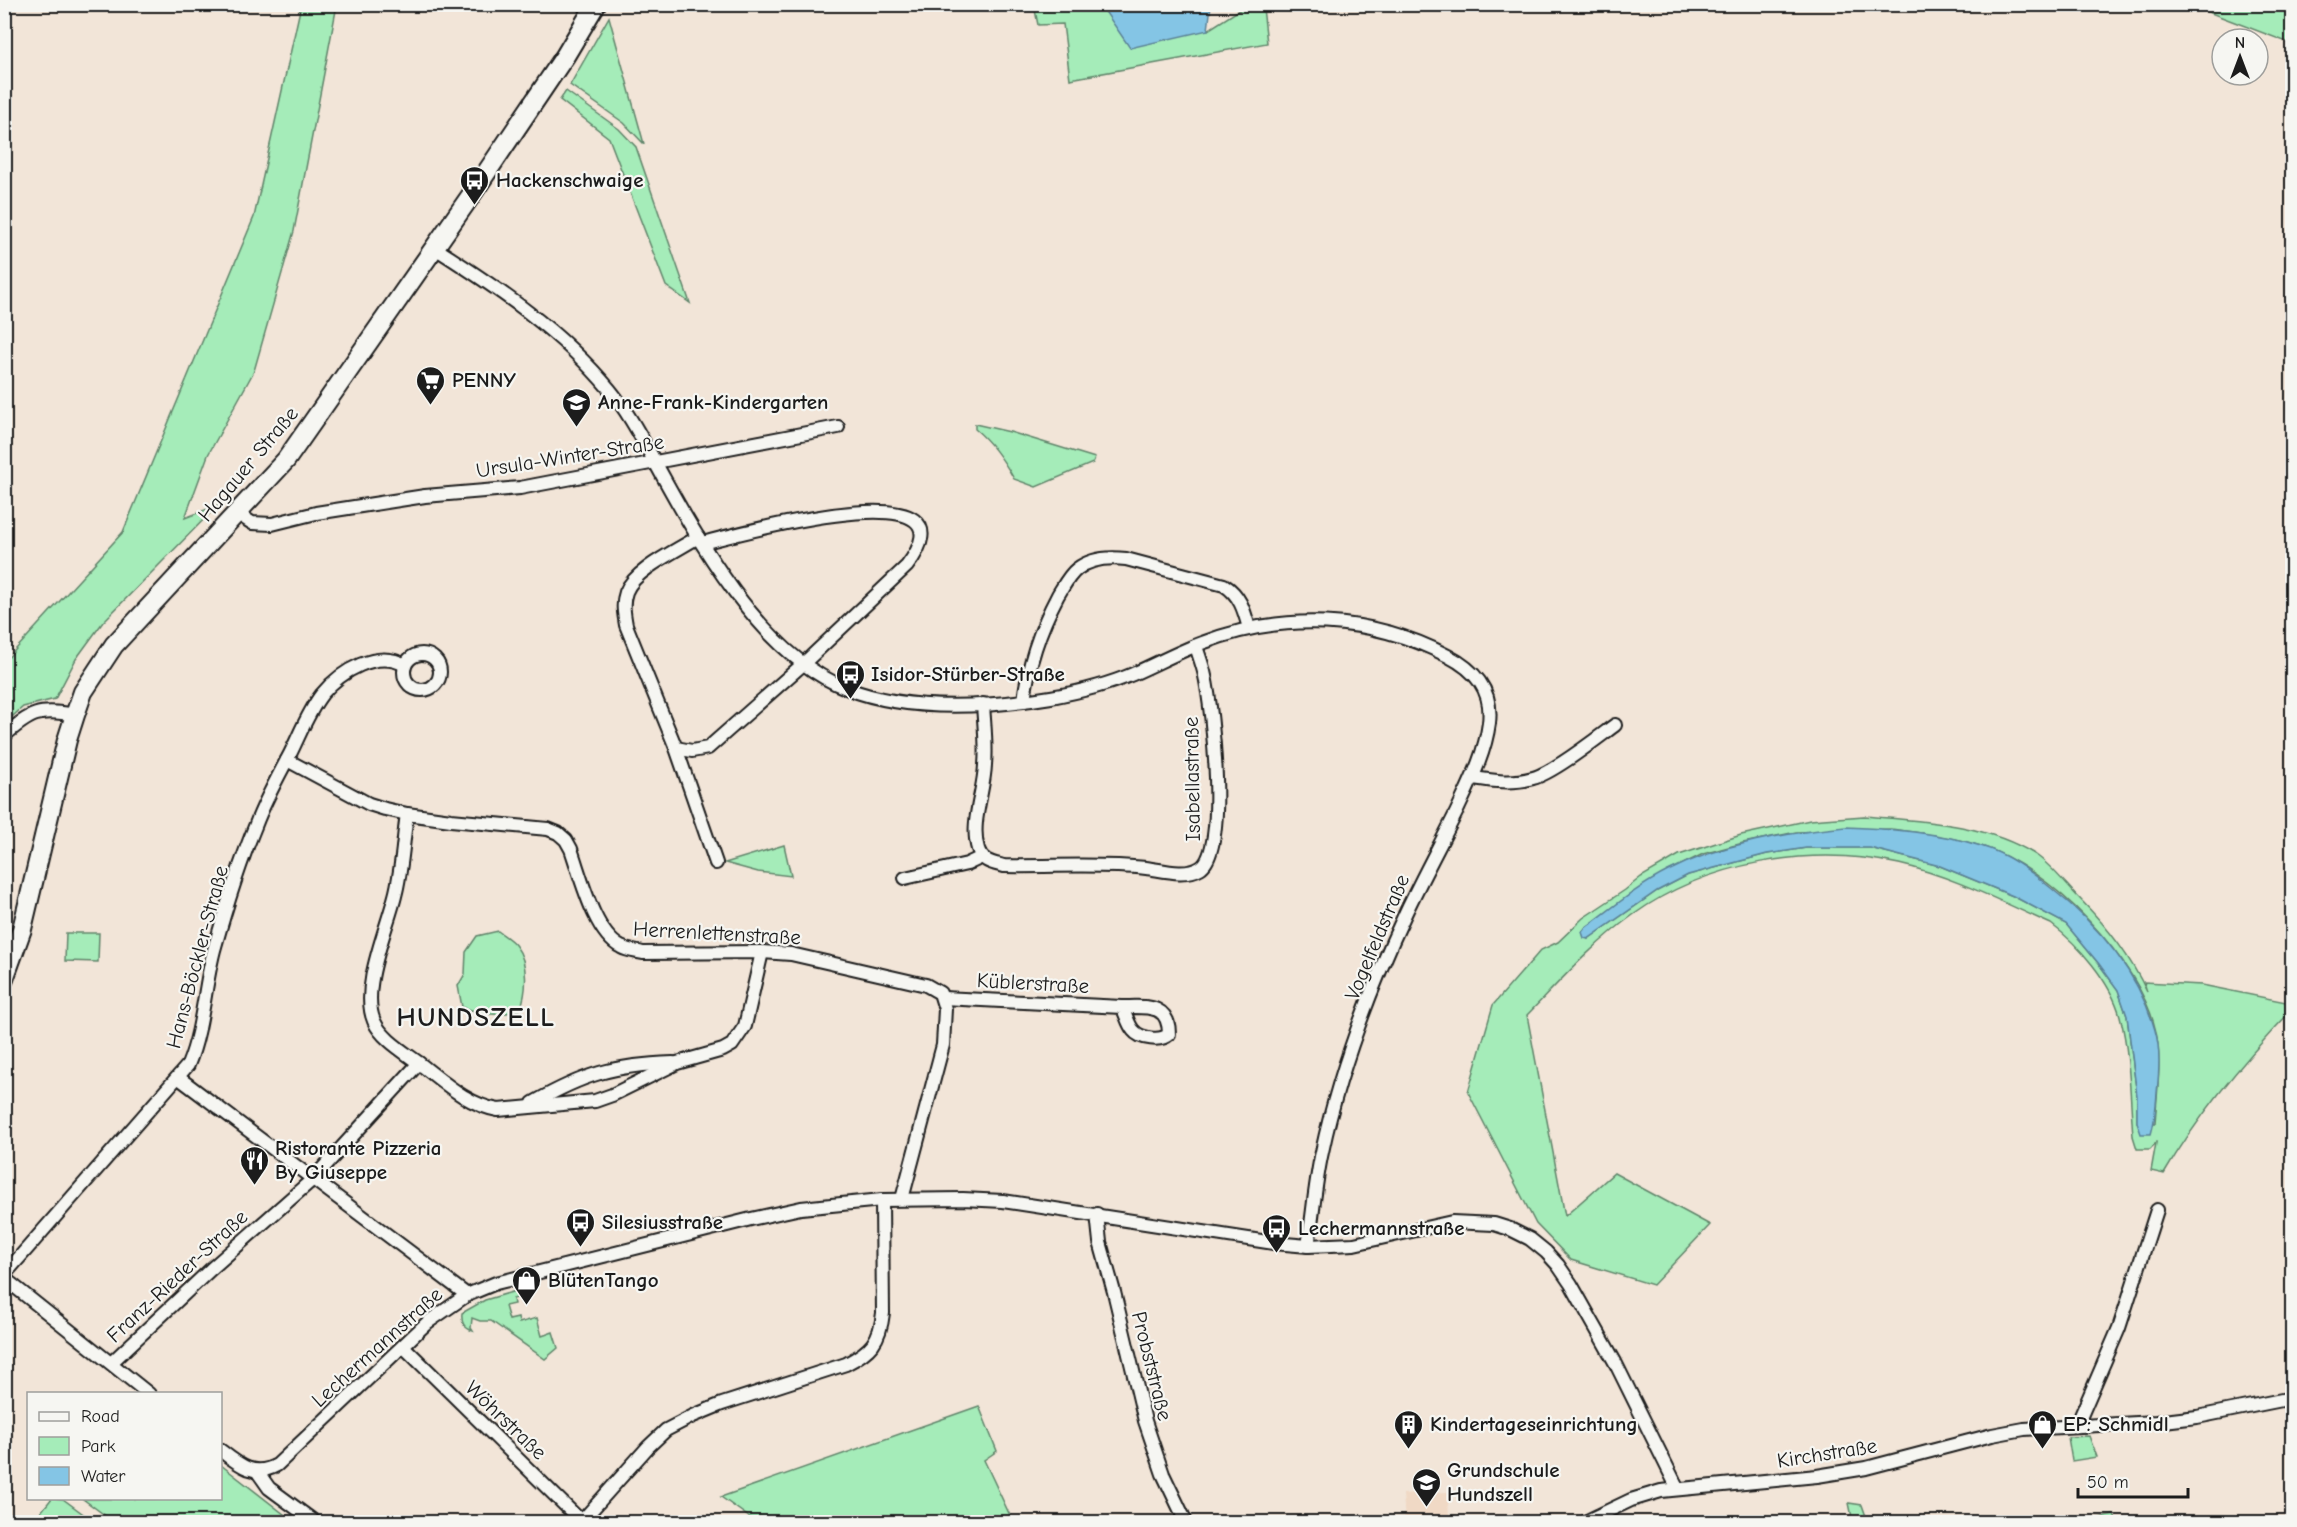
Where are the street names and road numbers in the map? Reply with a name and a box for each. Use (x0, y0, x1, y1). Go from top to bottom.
street label: Hagauer Straße (193, 402, 303, 526)
street label: Ursula-Winter-Straße (474, 429, 666, 483)
street label: Isabellastraße (1179, 716, 1205, 842)
street label: Hans-Böckler-Straße (161, 863, 233, 1051)
street label: Vogelfeldstraße (1340, 871, 1414, 1003)
street label: Herrenlettenstraße (633, 917, 801, 949)
street label: Küblerstraße (976, 968, 1090, 998)
street label: Franz-Rieder-Straße (102, 1205, 252, 1347)
street label: Lechermannstraße (307, 1282, 447, 1412)
street label: Probststraße (1127, 1309, 1177, 1423)
street label: Wöhrstraße (460, 1375, 552, 1465)
street label: Kirchstraße (1775, 1433, 1879, 1473)

